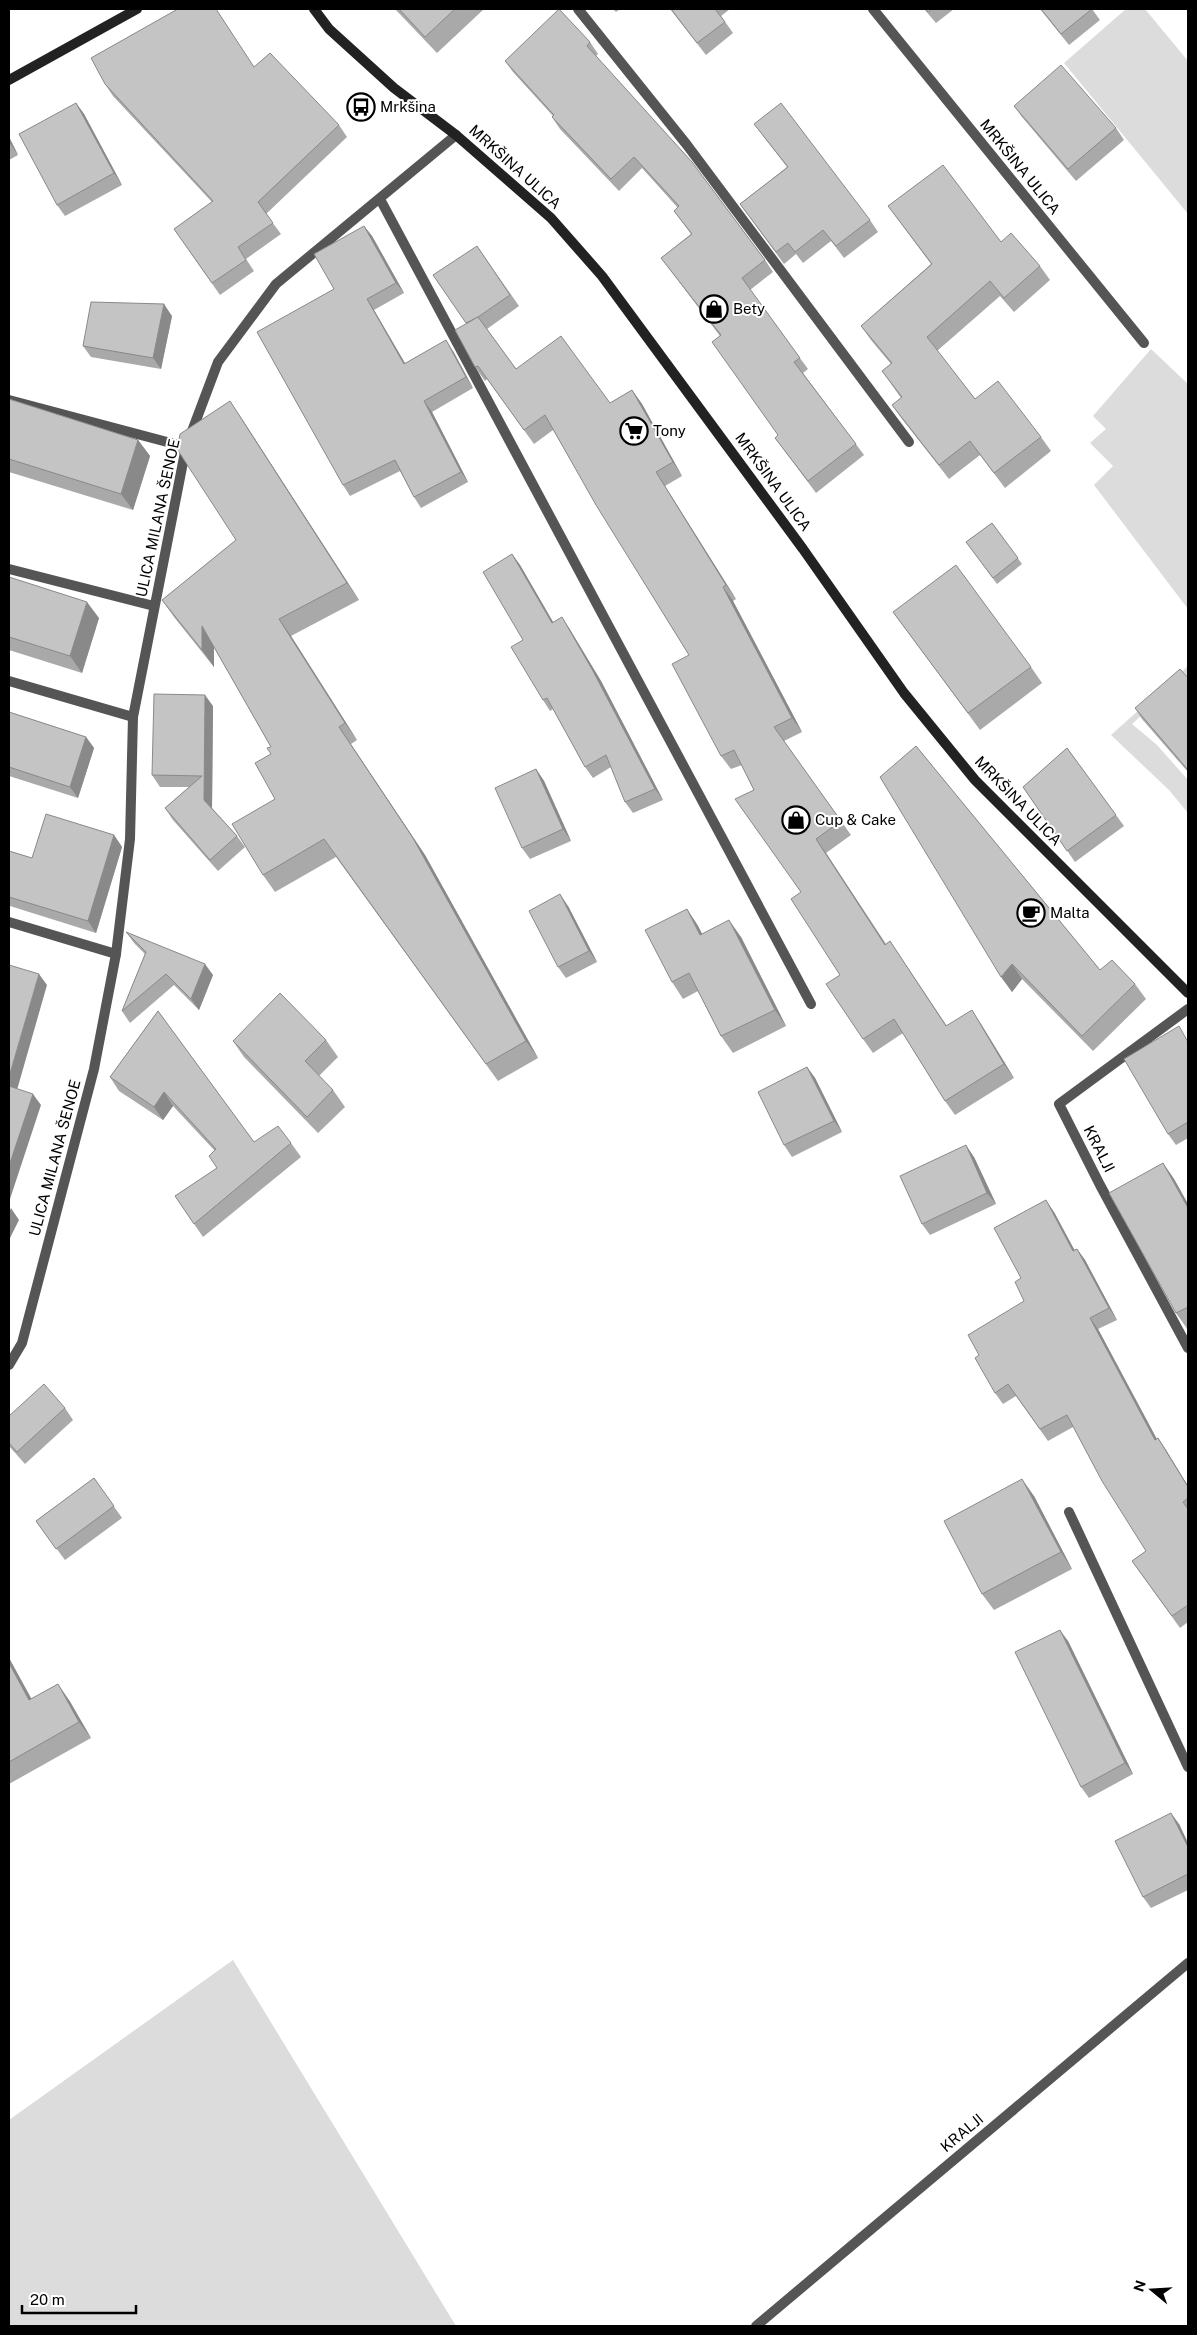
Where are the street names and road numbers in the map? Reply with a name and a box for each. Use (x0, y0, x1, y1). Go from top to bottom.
street label: MRKŠINA ULICA (977, 116, 1064, 218)
street label: MRKŠINA ULICA (466, 121, 565, 212)
street label: MRKŠINA ULICA (732, 429, 815, 534)
street label: ULICA MILANA ŠENOE (132, 437, 183, 599)
street label: MRKŠINA ULICA (972, 753, 1065, 849)
street label: ULICA MILANA ŠENOE (25, 1078, 84, 1238)
street label: KRALJI (1080, 1123, 1118, 1175)
street label: KRALJI (937, 2110, 986, 2155)

